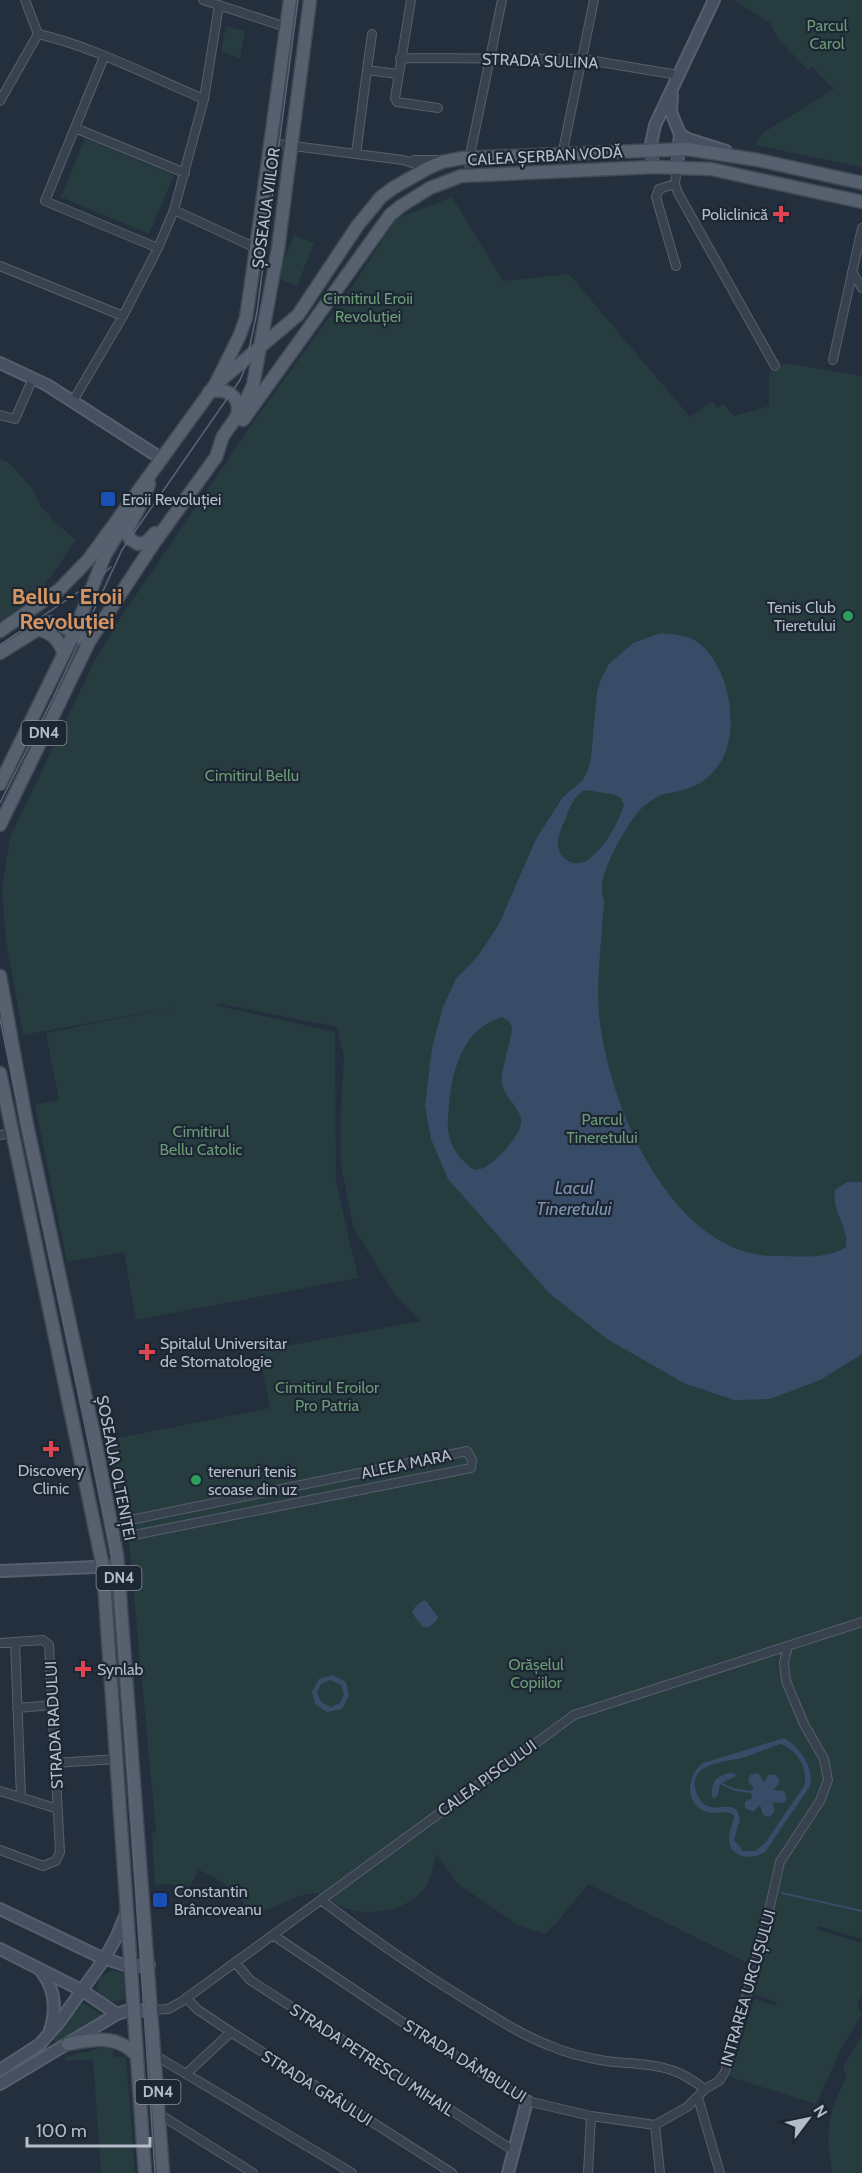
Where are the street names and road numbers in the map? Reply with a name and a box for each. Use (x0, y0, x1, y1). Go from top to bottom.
street label: STRADA SULINA (481, 49, 599, 73)
street label: CALEA ȘERBAN VODĂ (467, 142, 623, 171)
street label: ȘOSEAUA VIILOR (248, 146, 285, 270)
road number: DN4 (22, 721, 66, 745)
street label: ȘOSEAUA OLTENIȚEI (92, 1394, 139, 1543)
street label: ALEEA MARA (359, 1445, 453, 1483)
road number: DN4 (96, 1566, 142, 1590)
street label: STRADA RADULUI (41, 1660, 67, 1790)
street label: CALEA PISCULUI (434, 1736, 540, 1820)
street label: INTRAREA URCUȘULUI (716, 1907, 780, 2069)
street label: STRADA PETRESCU MIHAIL (286, 2000, 458, 2120)
street label: STRADA DÂMBULUI (400, 2016, 530, 2106)
street label: STRADA GRÂULUI (258, 2046, 376, 2130)
road number: DN4 (136, 2080, 180, 2104)

